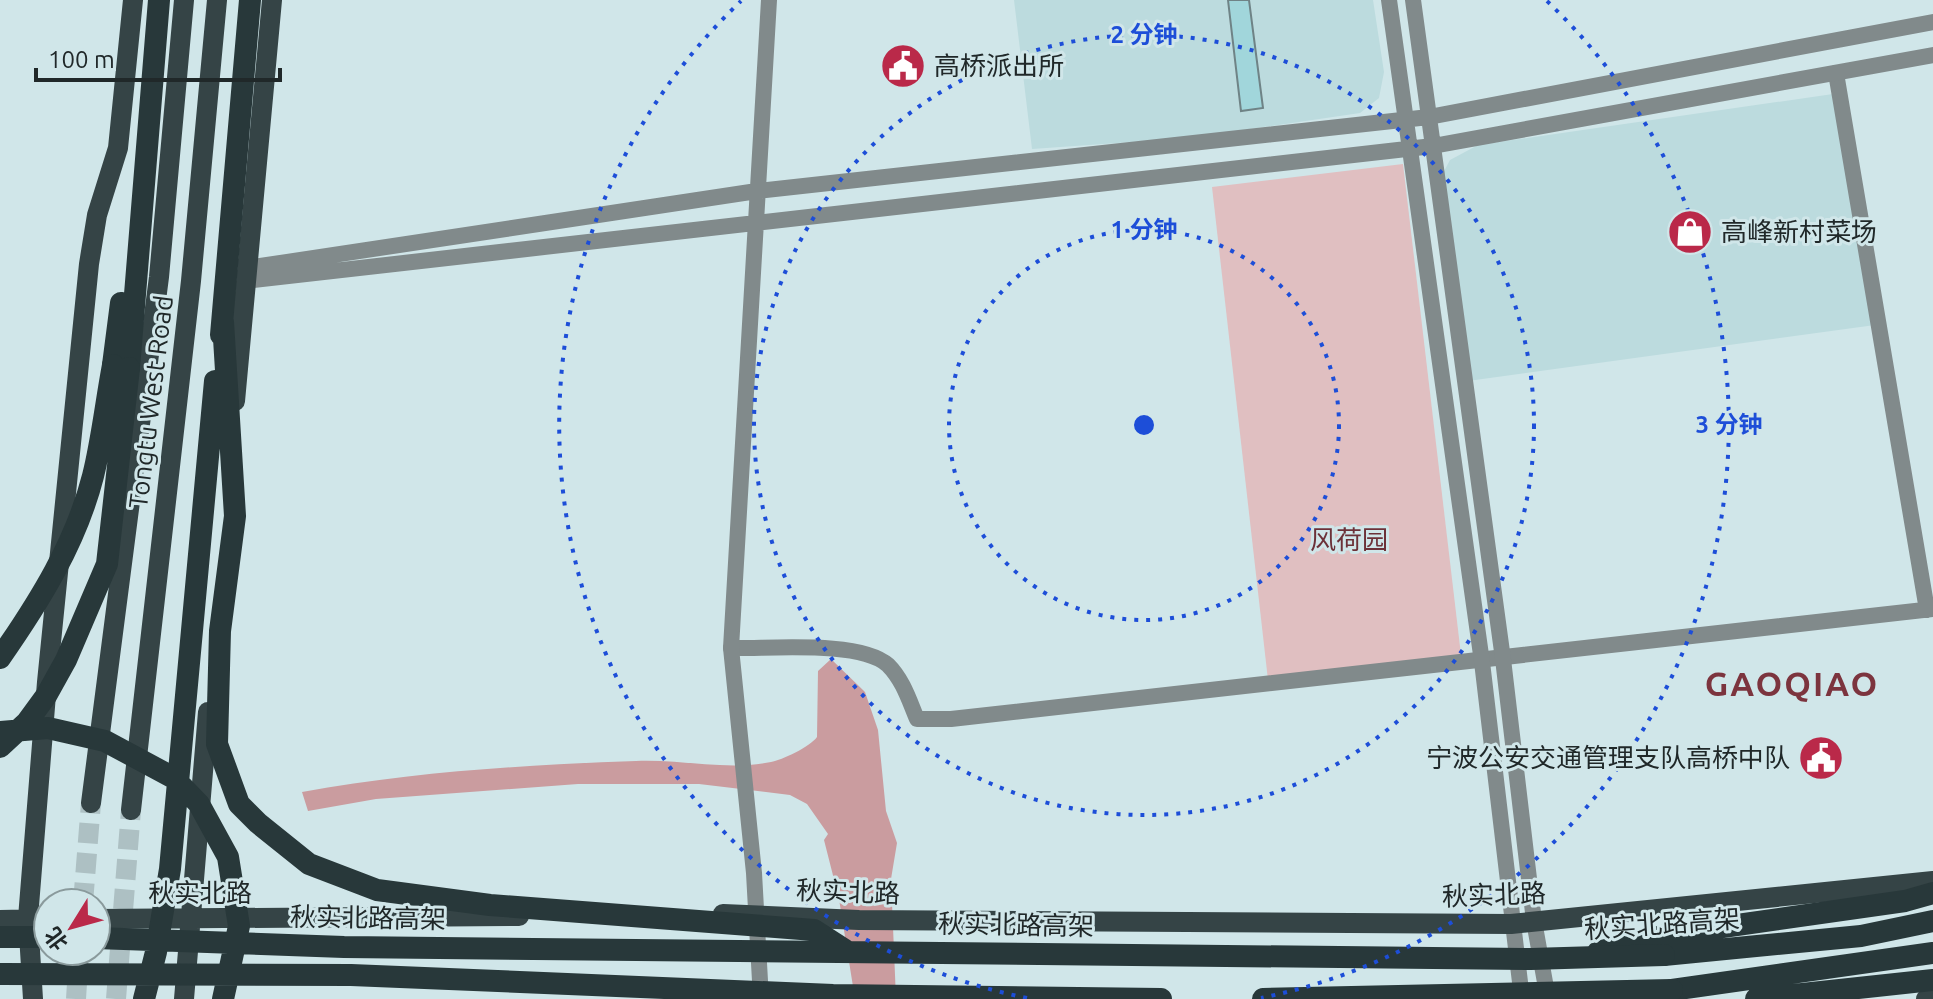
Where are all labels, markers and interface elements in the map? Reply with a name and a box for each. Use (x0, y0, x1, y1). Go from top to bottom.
text: 2 分钟 (1110, 21, 1178, 48)
scale bar (36, 32, 280, 82)
public building icon: 高桥派出所 (879, 42, 927, 90)
text: 100 m (48, 46, 115, 73)
place label: 高桥派出所 (934, 51, 1064, 80)
shop icon: 高峰新村菜场 (1666, 208, 1714, 256)
text: 1 分钟 (1110, 216, 1178, 243)
place label: 高峰新村菜场 (1721, 217, 1877, 246)
street label: Tongtu West Road (123, 294, 178, 510)
centre of rings (1130, 411, 1158, 439)
text: 3 分钟 (1695, 411, 1763, 438)
park label: 风荷园 (1310, 525, 1388, 554)
district label: GAOQIAO (1705, 664, 1879, 702)
public building icon: 宁波公安交通管理支队高桥中队 (1797, 734, 1845, 782)
place label: 宁波公安交通管理支队高桥中队 (1426, 743, 1790, 772)
street label: 秋实北路 (796, 875, 900, 908)
street label: 秋实北路 (148, 878, 252, 907)
street label: 秋实北路 (1442, 878, 1546, 911)
north arrow (32, 887, 112, 967)
street label: 秋实北路高架 (290, 902, 446, 933)
street label: 秋实北路高架 (1583, 904, 1741, 943)
street label: 秋实北路高架 (938, 909, 1094, 940)
text: 北 (39, 923, 72, 956)

